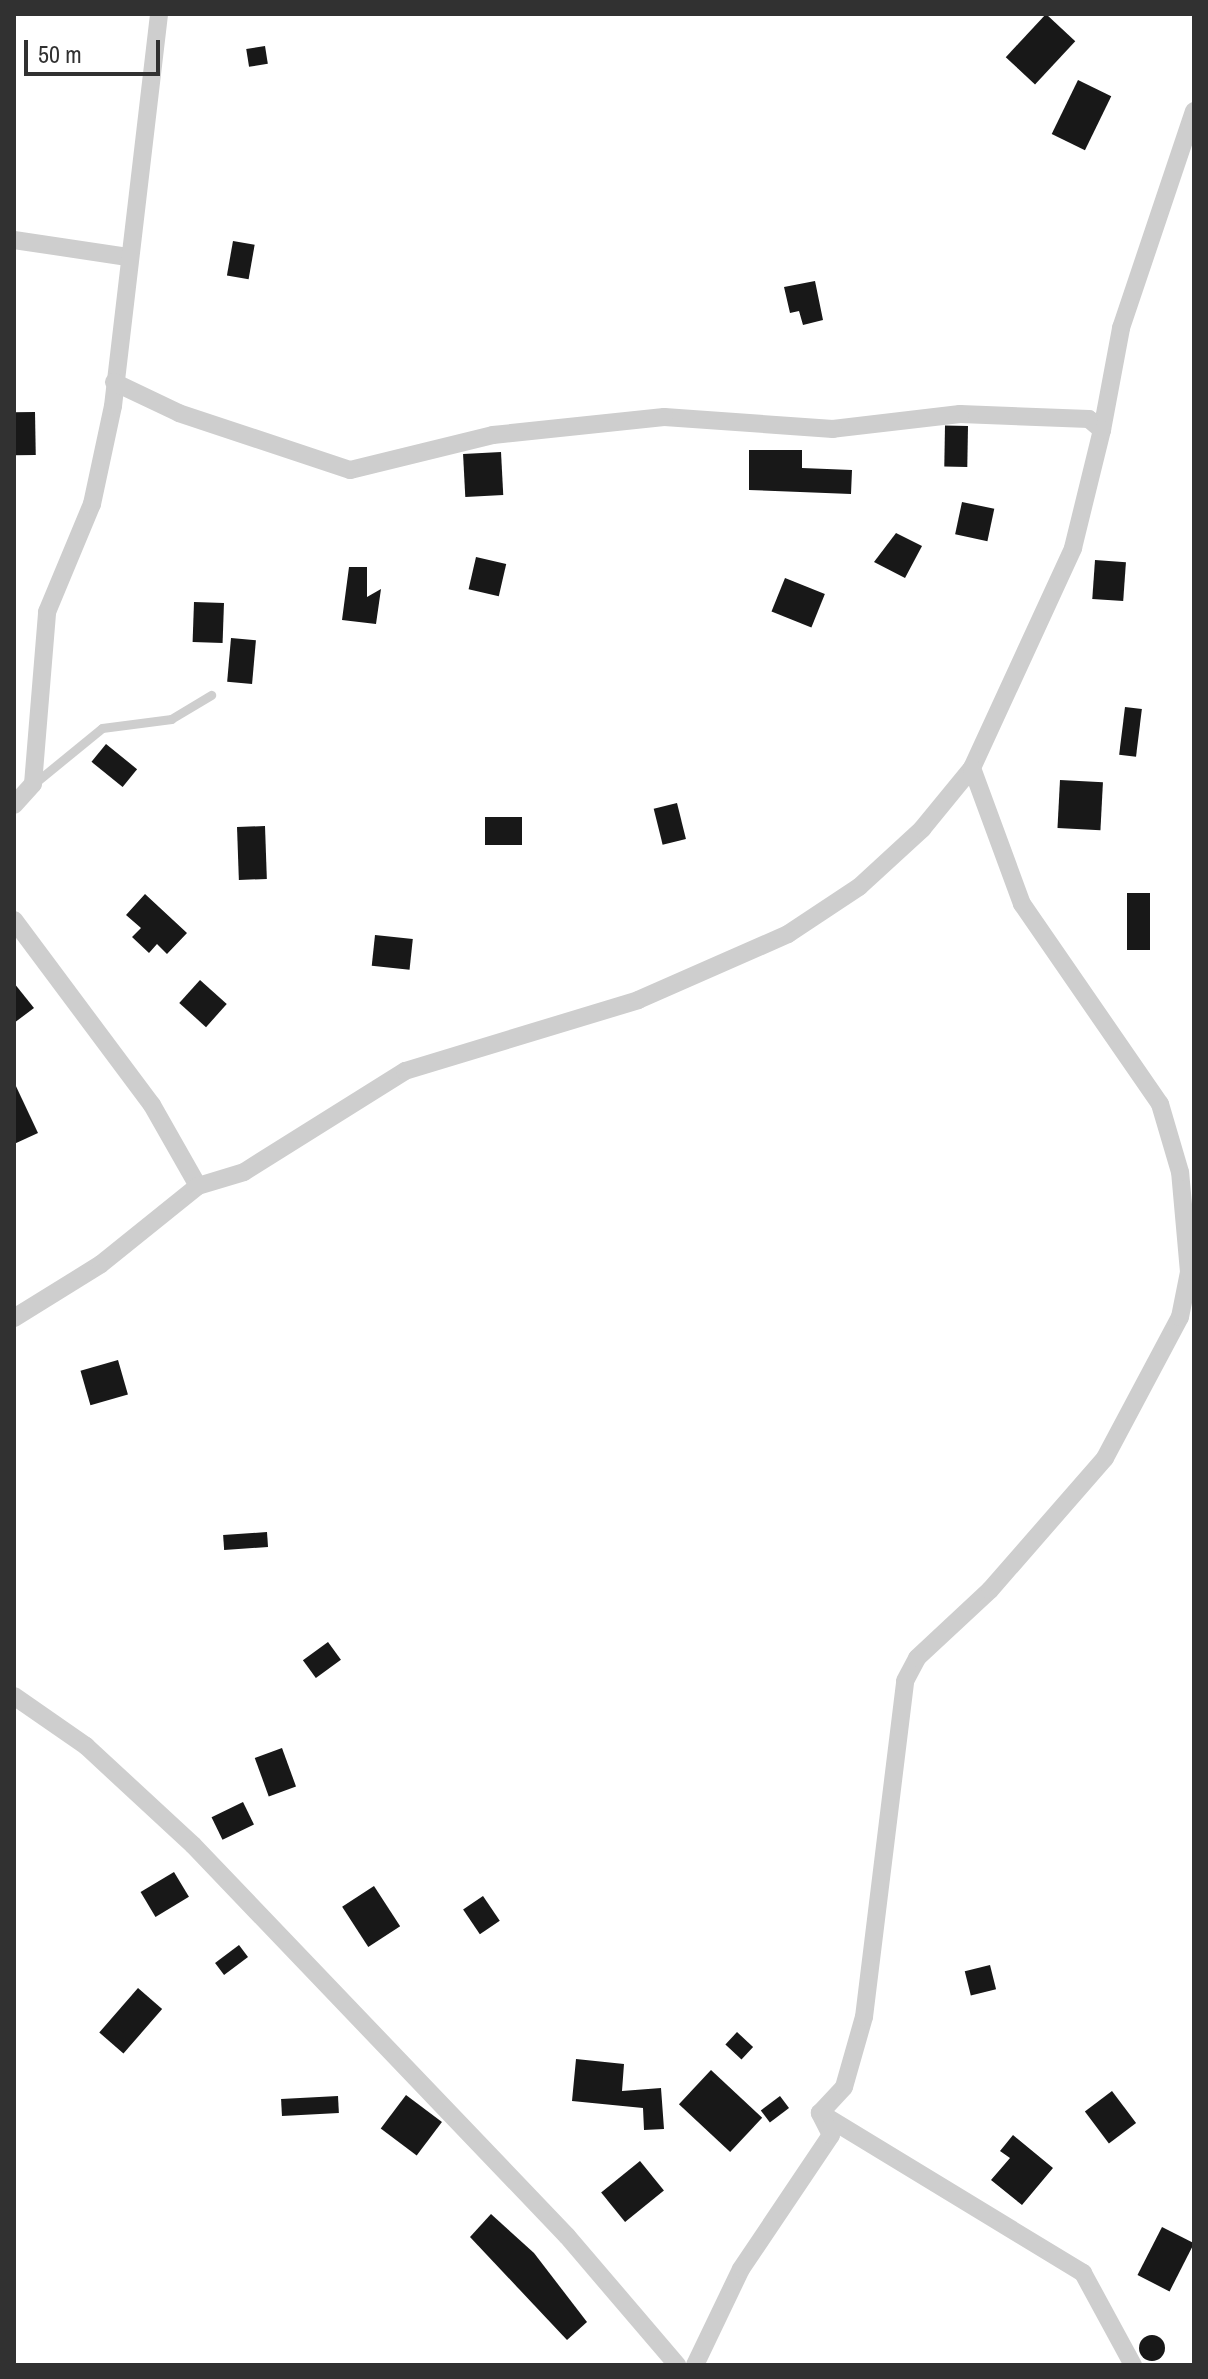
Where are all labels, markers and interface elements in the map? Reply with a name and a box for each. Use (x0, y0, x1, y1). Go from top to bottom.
scale bar (28, 24, 164, 74)
text: 50 m (38, 38, 82, 70)

